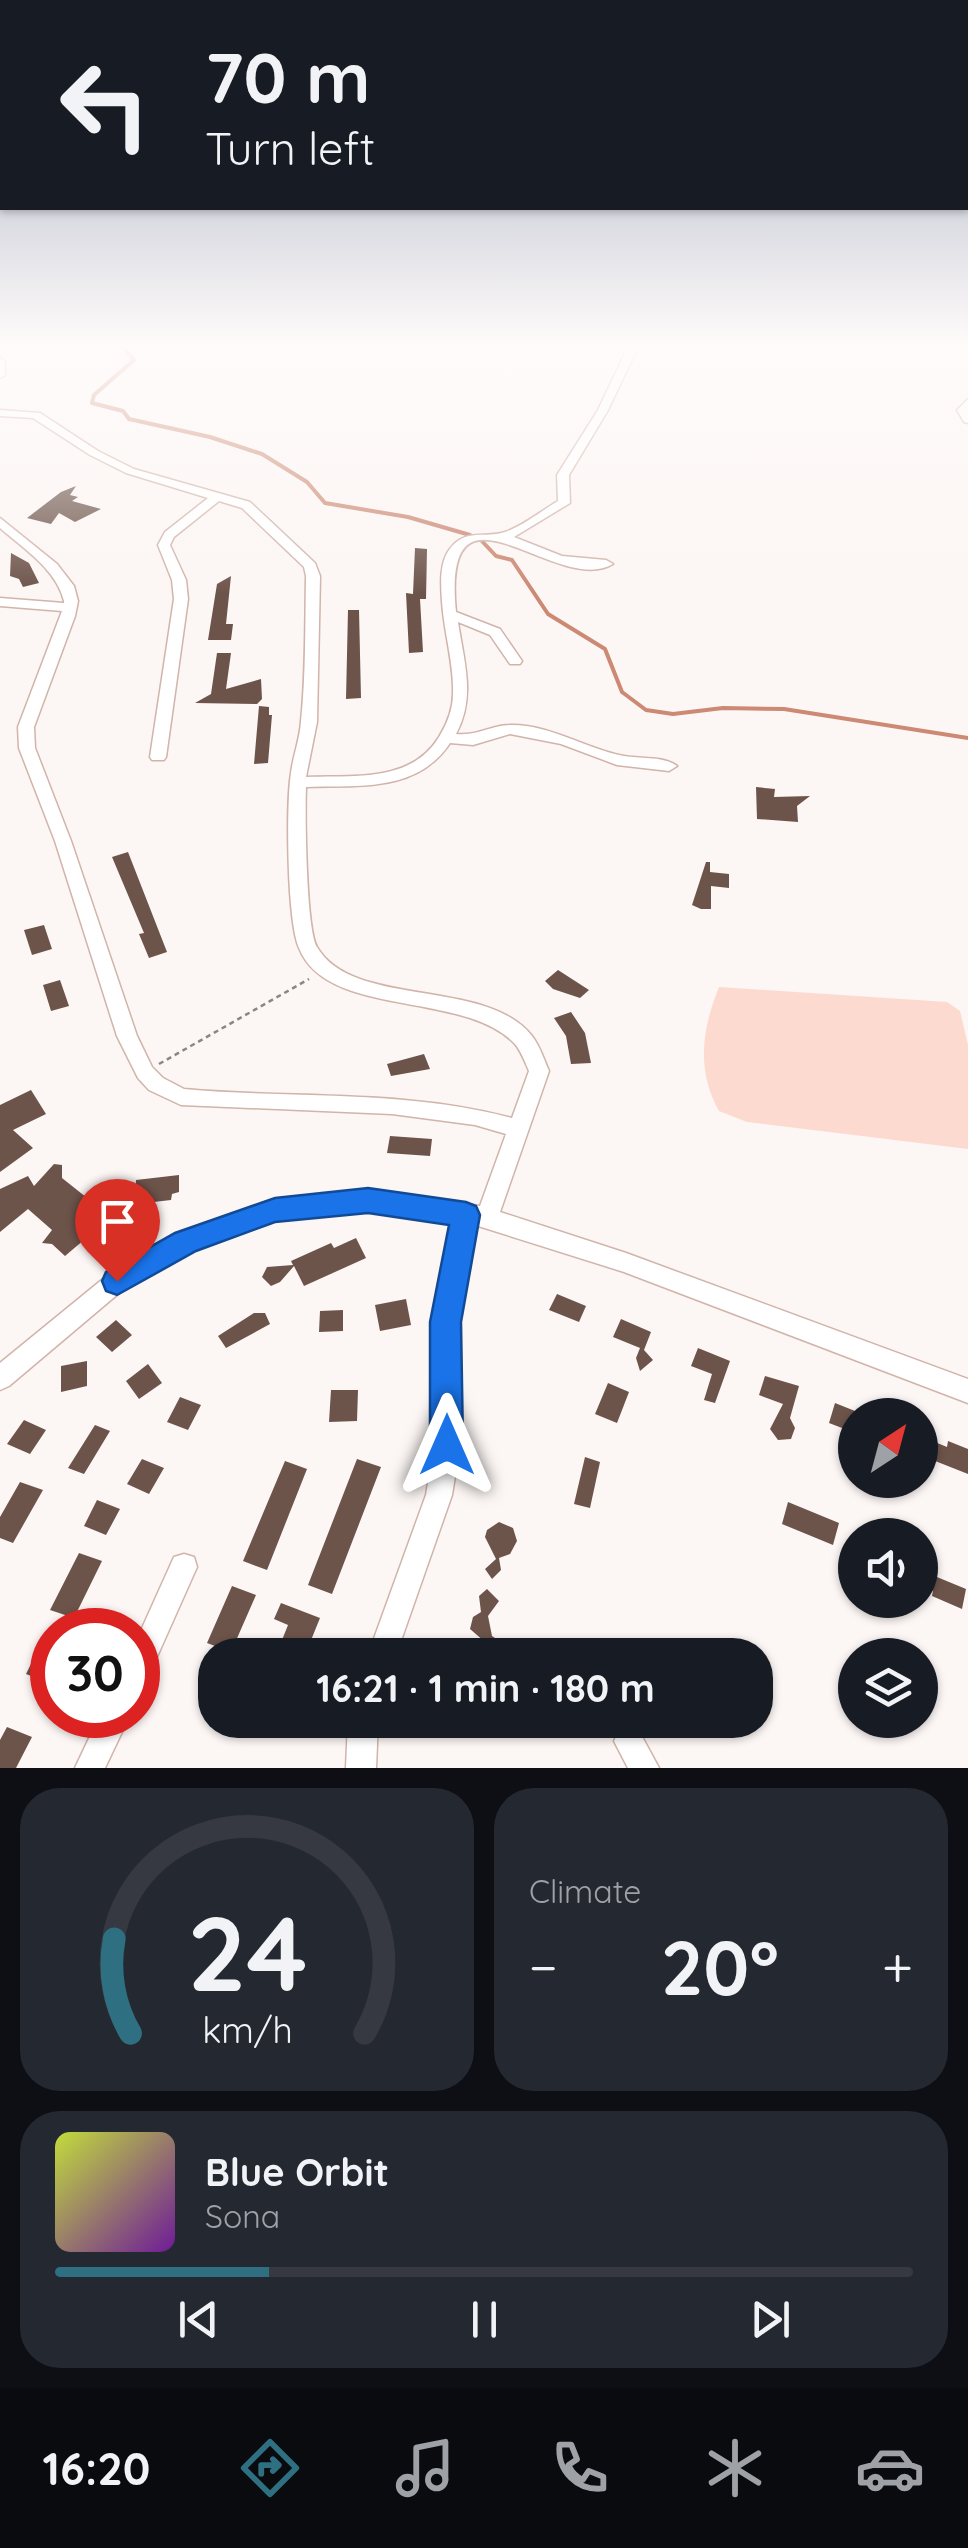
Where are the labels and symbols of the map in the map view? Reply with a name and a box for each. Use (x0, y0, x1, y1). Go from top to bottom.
pin (75, 1179, 160, 1282)
position arrow (395, 1393, 499, 1497)
north arrow (838, 1398, 938, 1498)
speed limit sign: 30 (30, 1608, 160, 1738)

